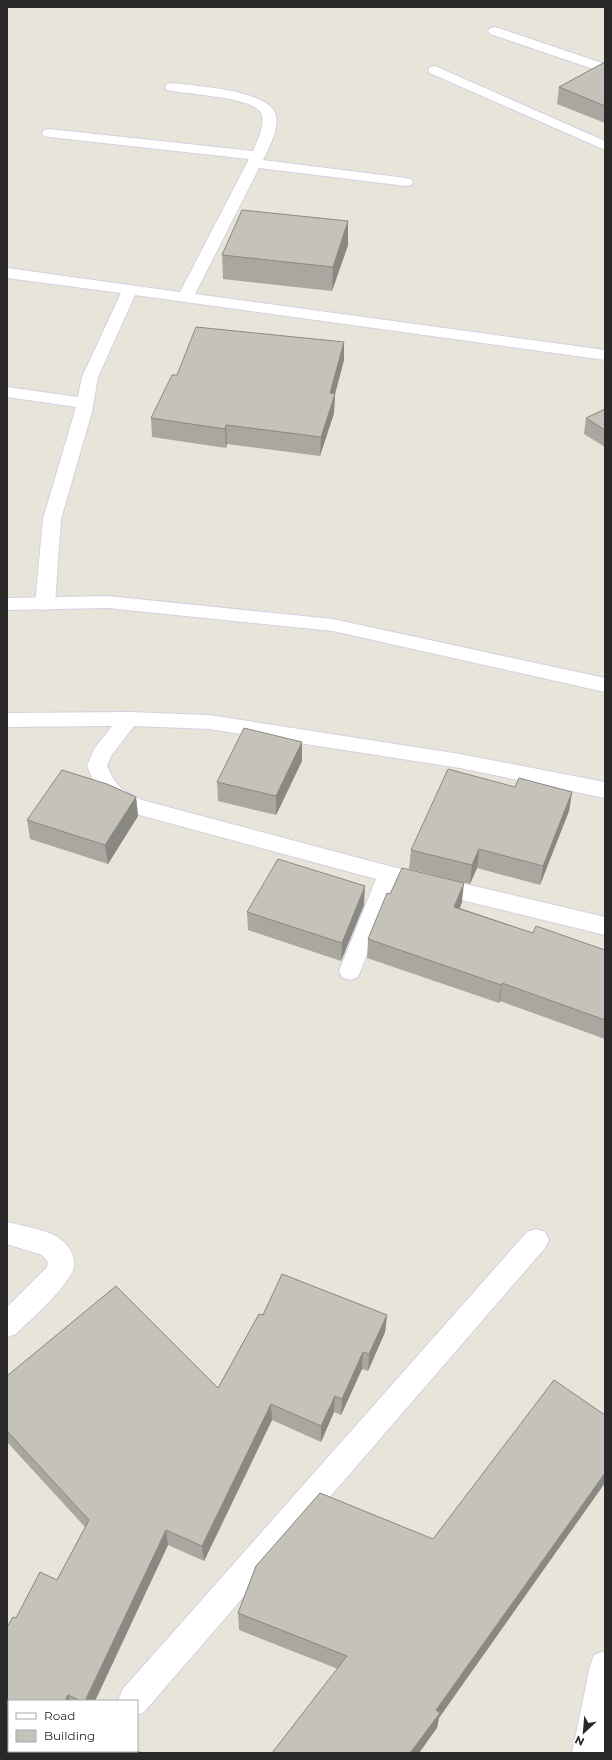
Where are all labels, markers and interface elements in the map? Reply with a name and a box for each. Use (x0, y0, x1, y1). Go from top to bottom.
legend (8, 1700, 138, 1752)
text: Road (44, 1708, 75, 1723)
north arrow (564, 1712, 604, 1752)
text: Building (44, 1728, 95, 1743)
text: N (573, 1733, 587, 1749)

